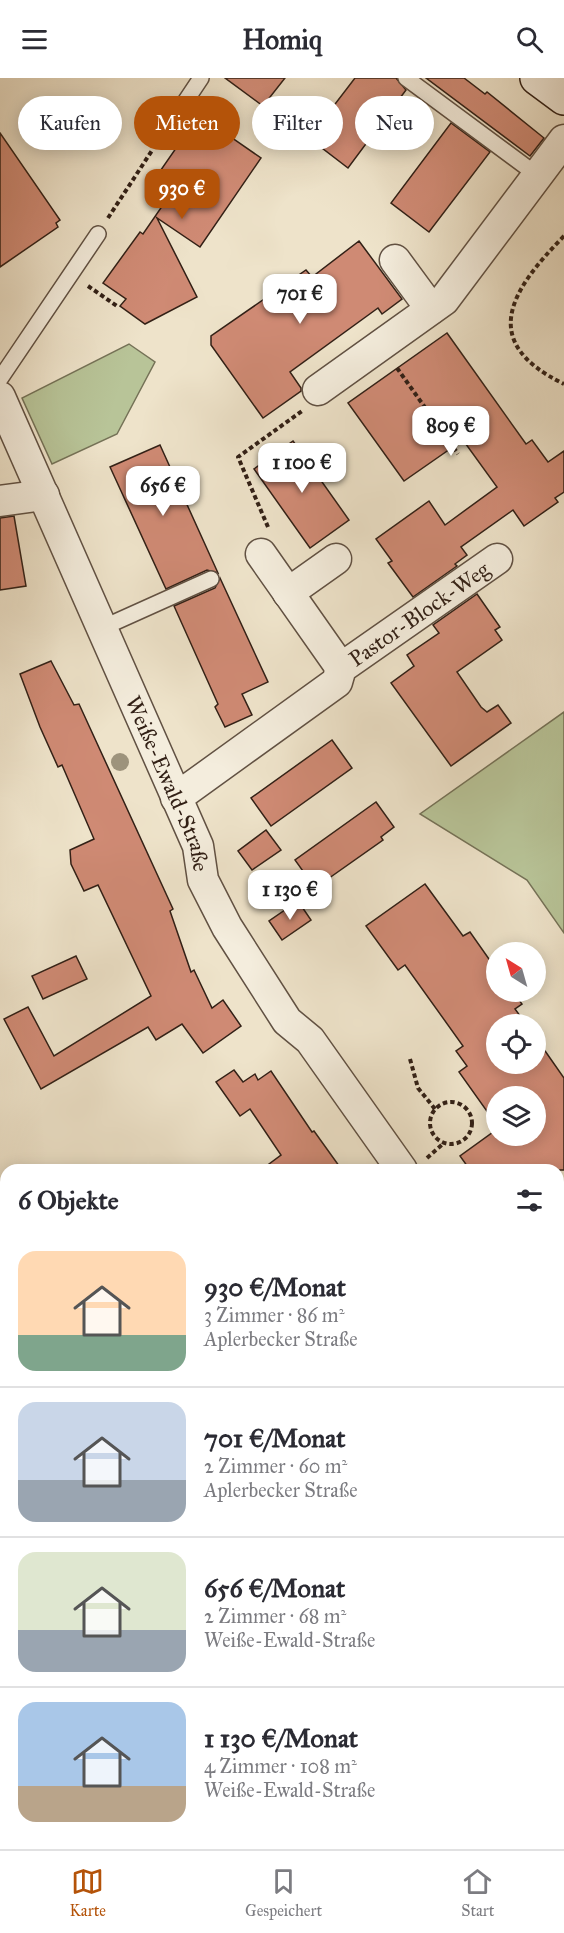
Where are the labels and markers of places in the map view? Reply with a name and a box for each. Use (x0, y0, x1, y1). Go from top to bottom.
pin: 930 € (140, 169, 224, 220)
pin: 701 € (258, 274, 342, 325)
pin: 809 € (409, 406, 493, 457)
pin: 1 100 € (247, 443, 357, 494)
pin: 656 € (121, 466, 205, 517)
pin: 1 130 € (235, 870, 345, 921)

